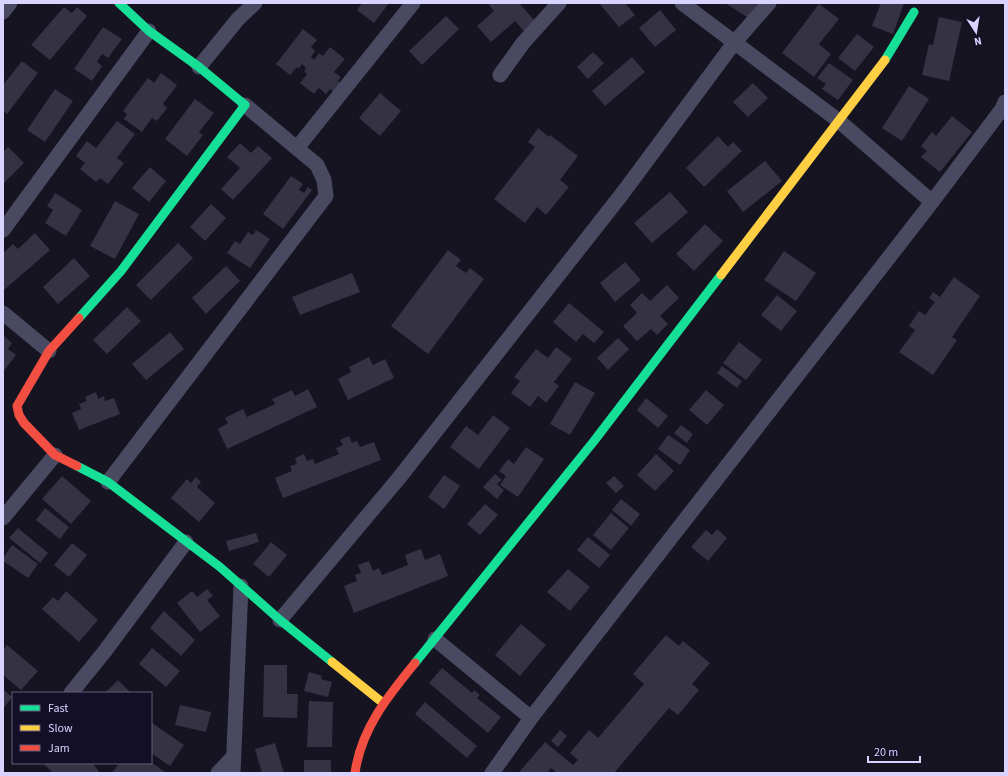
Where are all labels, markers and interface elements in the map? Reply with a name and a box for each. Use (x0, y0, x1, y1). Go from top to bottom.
north arrow (956, 12, 996, 52)
text: N (973, 33, 983, 49)
legend (12, 692, 152, 764)
text: Fast (48, 700, 68, 717)
text: Slow (48, 720, 73, 737)
scale bar (868, 738, 920, 764)
text: Jam (48, 740, 70, 757)
text: 20 m (874, 744, 898, 761)

